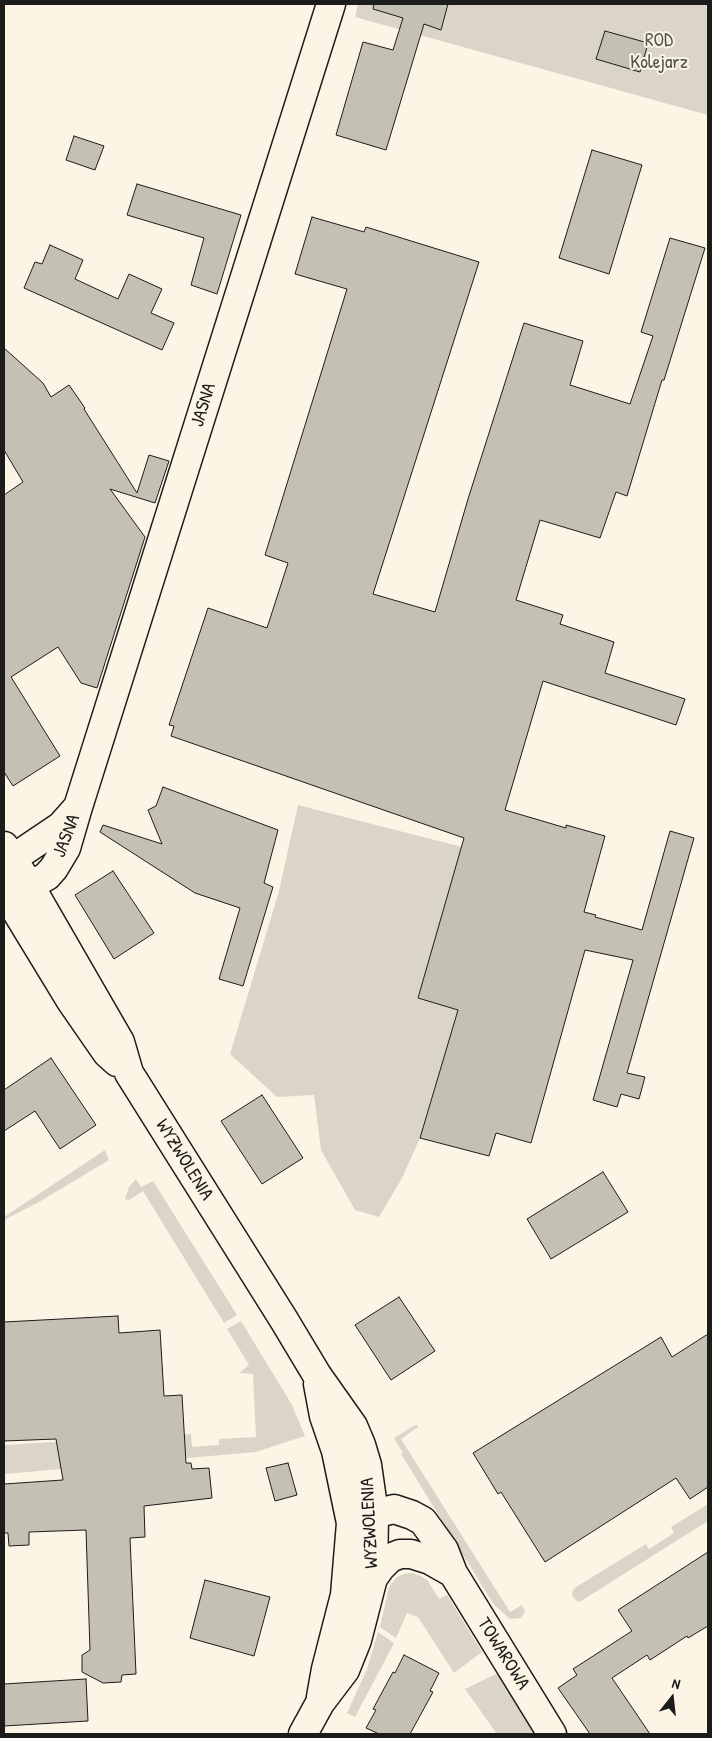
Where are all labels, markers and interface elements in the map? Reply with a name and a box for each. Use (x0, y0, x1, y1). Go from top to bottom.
park label: ROD Kolejarz (630, 30, 688, 74)
street label: JASNA (187, 380, 221, 430)
street label: JASNA (48, 811, 86, 861)
street label: WYZWOLENIA (150, 1115, 218, 1205)
street label: WYZWOLENIA (356, 1477, 384, 1569)
street label: TOWAROWA (472, 1614, 534, 1694)
north arrow (647, 1673, 697, 1723)
text: N (670, 1673, 682, 1693)

